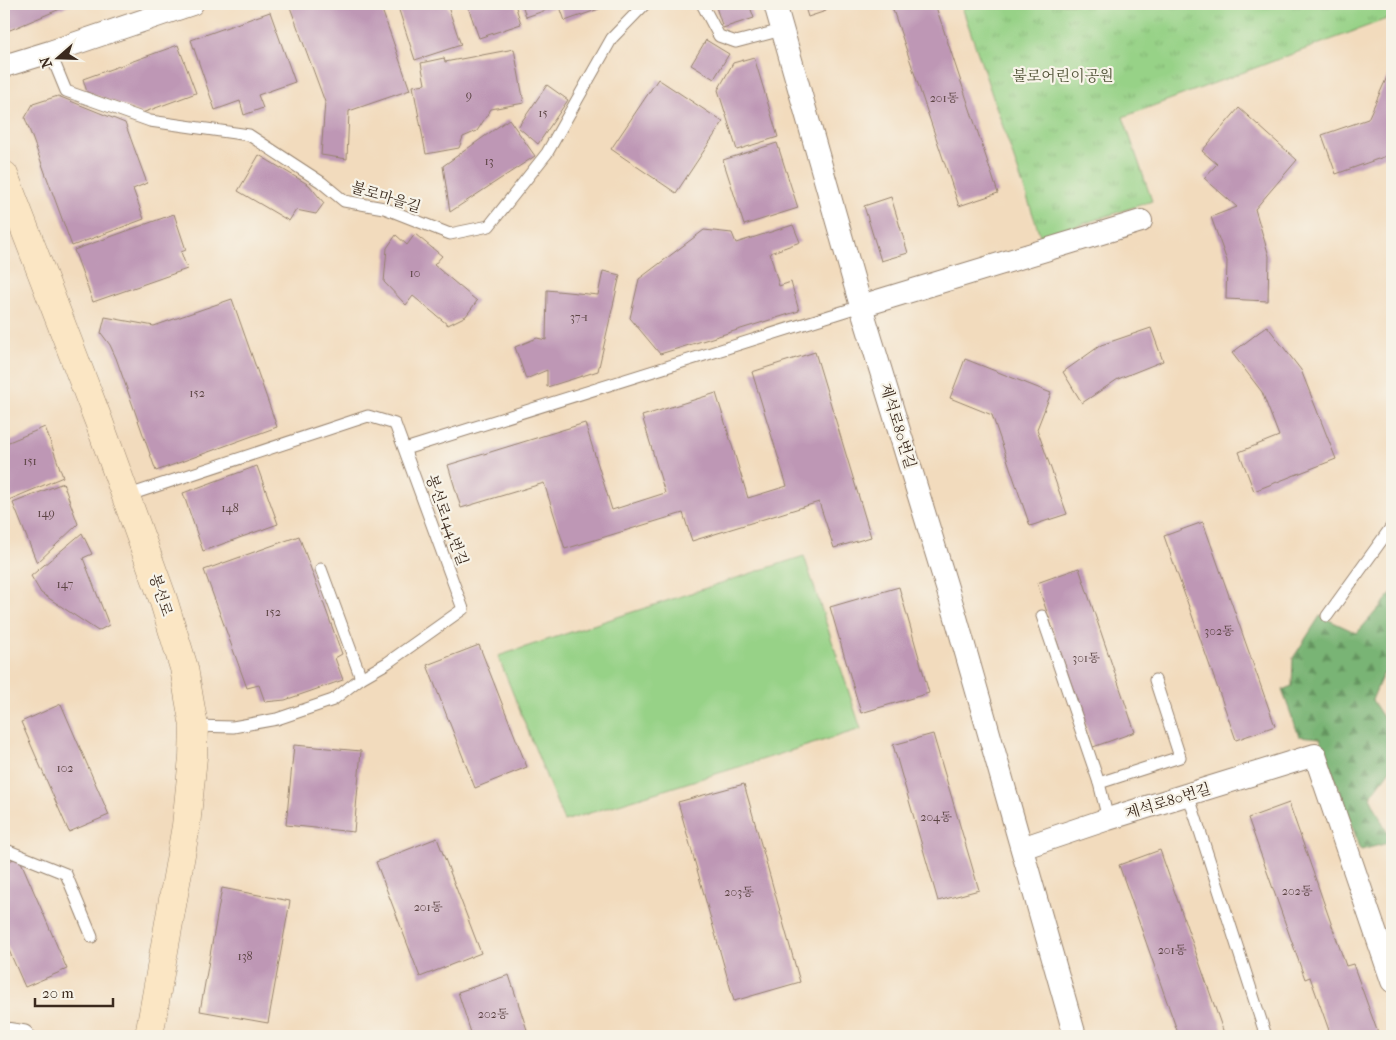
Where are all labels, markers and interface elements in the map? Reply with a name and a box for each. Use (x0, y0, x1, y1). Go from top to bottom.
north arrow (32, 32, 82, 82)
text: N (36, 54, 56, 70)
park label: 불로어린이공원 (1012, 67, 1114, 85)
house number: 9 (466, 88, 472, 102)
house number: 201동 (930, 91, 959, 105)
house number: 15 (538, 106, 548, 120)
house number: 13 (484, 154, 494, 168)
street label: 불로마을길 (349, 178, 423, 216)
house number: 10 (410, 266, 420, 280)
house number: 37-1 (570, 310, 588, 324)
street label: 제석로80번길 (876, 381, 920, 471)
house number: 152 (189, 386, 205, 400)
house number: 151 (23, 454, 37, 468)
street label: 봉선로144번길 (422, 472, 472, 568)
house number: 148 (221, 501, 239, 515)
house number: 149 (37, 506, 55, 520)
street label: 봉선로 (146, 572, 176, 619)
house number: 147 (57, 577, 74, 591)
house number: 152 (265, 605, 281, 619)
house number: 302동 (1204, 624, 1234, 638)
house number: 301동 (1072, 651, 1100, 665)
house number: 102 (56, 761, 74, 775)
street label: 제석로80번길 (1123, 779, 1213, 823)
house number: 204동 (920, 810, 952, 824)
house number: 202동 (1282, 884, 1313, 898)
house number: 203동 (724, 885, 754, 899)
house number: 201동 (414, 900, 443, 914)
house number: 201동 (1158, 943, 1187, 957)
house number: 138 (237, 949, 253, 963)
scale bar (35, 975, 112, 1007)
text: 20 m (42, 984, 74, 1002)
house number: 202동 (478, 1007, 509, 1021)

